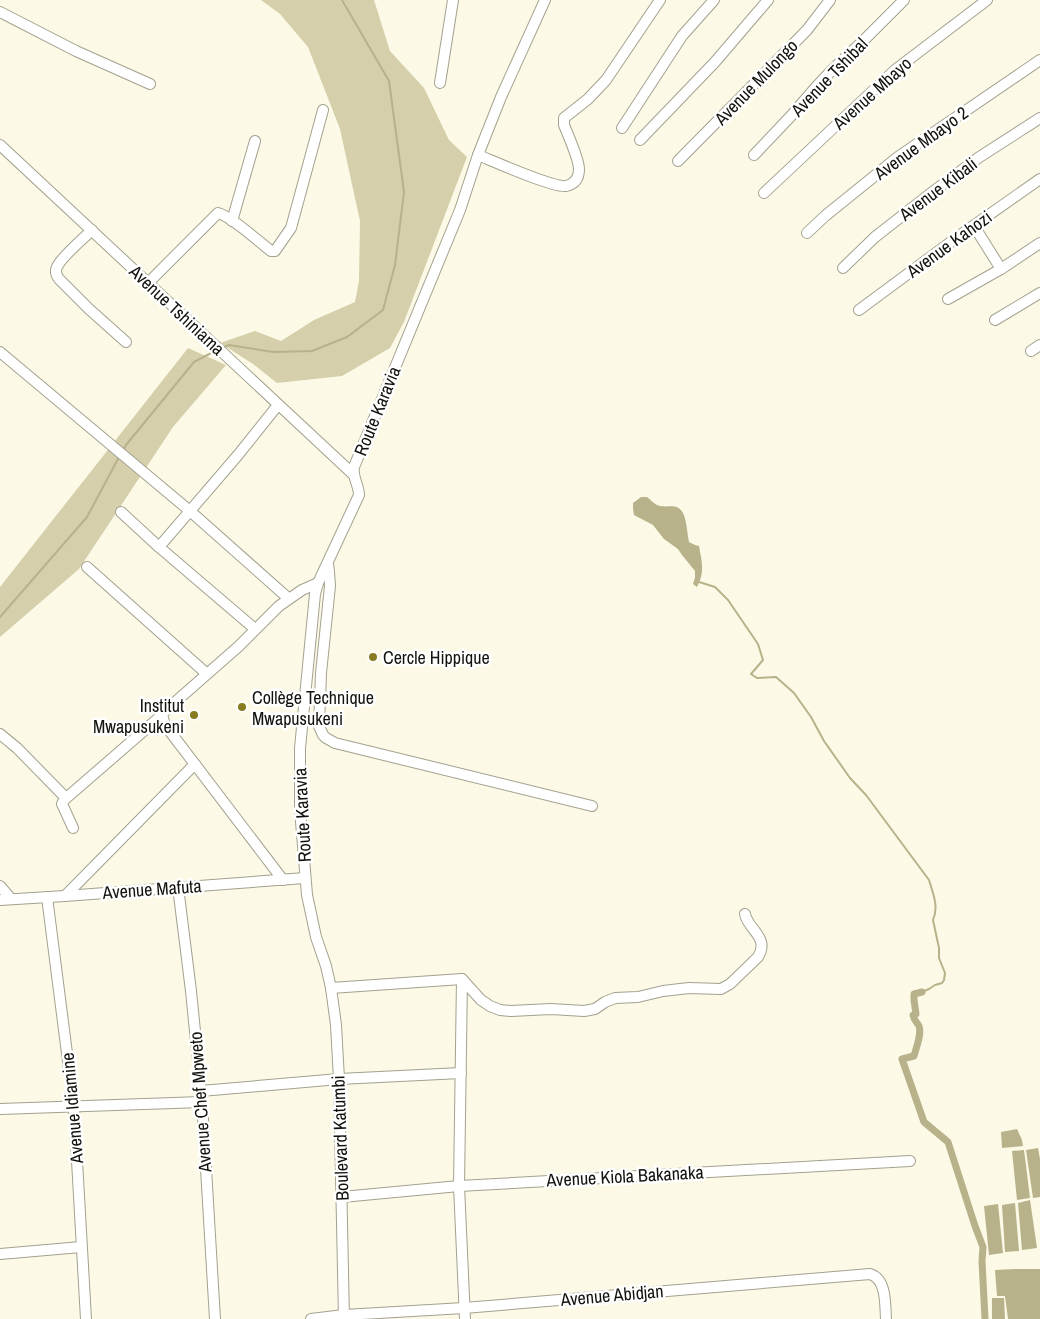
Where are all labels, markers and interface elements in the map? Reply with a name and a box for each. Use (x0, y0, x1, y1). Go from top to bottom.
street label: Avenue Tshibal (784, 32, 873, 123)
street label: Avenue Mulongo (708, 34, 803, 131)
street label: Avenue Mbayo (826, 51, 917, 136)
street label: Avenue Mbayo 2 (868, 100, 973, 186)
street label: Avenue Kibali (893, 151, 982, 227)
street label: Avenue Kahozi (900, 205, 997, 284)
street label: Avenue Tshiniama (123, 259, 230, 361)
street label: Route Karavia (348, 363, 406, 459)
place label: Cercle Hippique (383, 645, 490, 670)
marker: Cercle Hippique (367, 651, 379, 663)
place label: Collège Technique Mwapusukeni (252, 685, 374, 731)
place label: Institut Mwapusukeni (93, 693, 184, 739)
marker: Collège Technique Mwapusukeni (236, 701, 248, 713)
marker: Institut Mwapusukeni (188, 709, 200, 721)
street label: Route Karavia (287, 767, 317, 863)
street label: Avenue Mafuta (101, 873, 202, 905)
street label: Avenue Chef Mpweto (183, 1031, 217, 1174)
street label: Avenue Idiamine (55, 1051, 89, 1166)
street label: Boulevard Katumbi (325, 1075, 355, 1201)
street label: Avenue Kiola Bakanaka (545, 1159, 704, 1193)
street label: Avenue Abidjan (559, 1278, 664, 1312)

